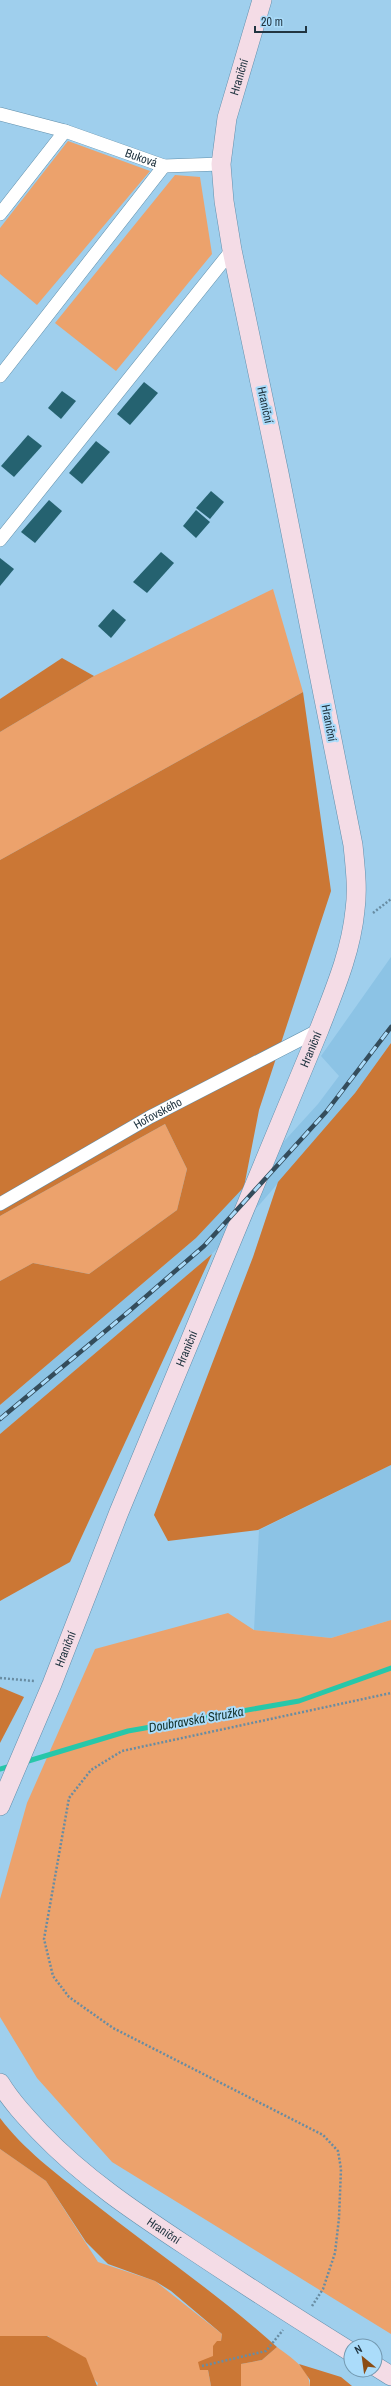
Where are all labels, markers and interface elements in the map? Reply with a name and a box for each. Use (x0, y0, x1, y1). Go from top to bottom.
scale bar (255, 8, 306, 34)
text: 20 m (261, 14, 283, 30)
street label: Hraniční (226, 57, 252, 97)
street label: Buková (123, 145, 160, 171)
street label: Hraniční (253, 385, 277, 425)
street label: Hraniční (318, 703, 340, 743)
street label: Hraniční (296, 1029, 326, 1070)
street label: Hořovského (131, 1094, 185, 1133)
street label: Hraniční (172, 1328, 201, 1369)
street label: Hraniční (51, 1629, 80, 1669)
water label: Doubravská Stružka (147, 1703, 245, 1736)
street label: Hraniční (144, 2214, 184, 2248)
north arrow (343, 2338, 383, 2378)
text: N (352, 2342, 364, 2357)

